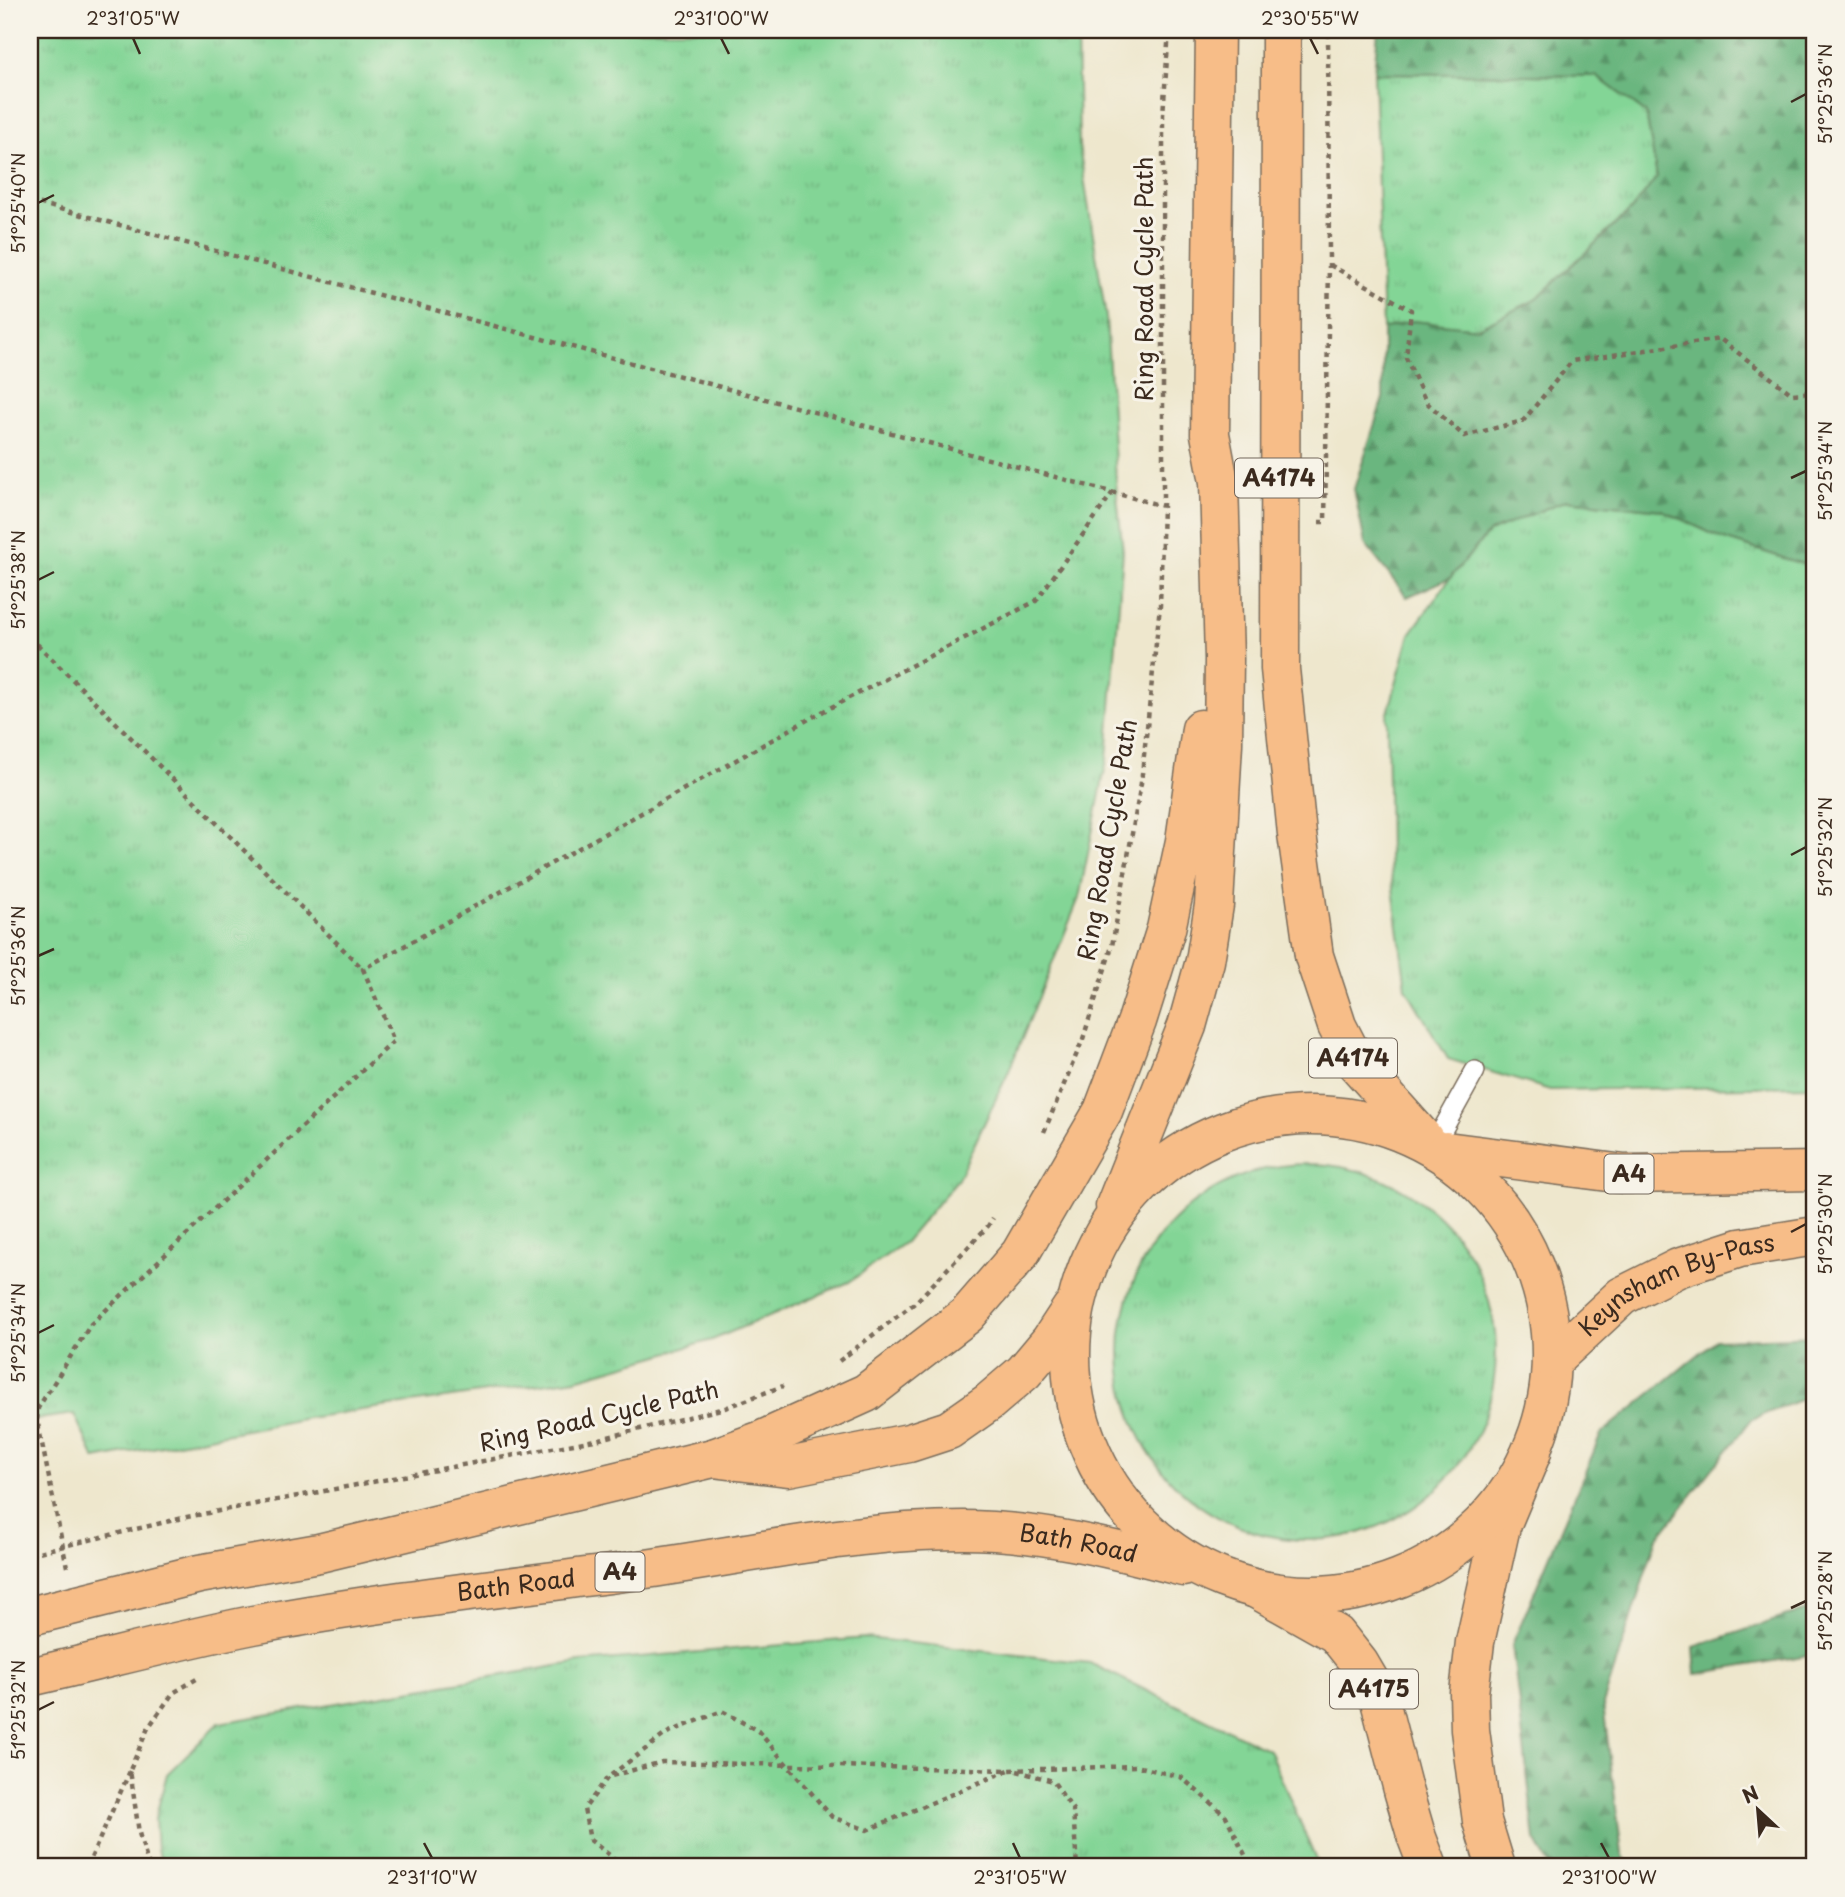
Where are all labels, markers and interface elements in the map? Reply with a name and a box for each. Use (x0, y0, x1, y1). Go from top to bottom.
text: 2°31'05"W (86, 4, 180, 31)
text: 2°31'00"W (673, 4, 769, 31)
text: 2°30'55"W (1261, 4, 1360, 31)
text: 51°25'36"N (1811, 43, 1838, 145)
text: 51°25'40"N (4, 152, 31, 254)
street label: Ring Road Cycle Path (1125, 156, 1161, 402)
text: 51°25'34"N (1811, 421, 1838, 521)
road number: A4174 (1235, 458, 1323, 498)
text: 51°25'38"N (4, 530, 31, 630)
street label: Ring Road Cycle Path (1067, 716, 1145, 963)
text: 51°25'32"N (1811, 797, 1838, 897)
text: 51°25'36"N (4, 905, 31, 1007)
road number: A4174 (1309, 1038, 1397, 1078)
road number: A4 (1604, 1154, 1654, 1194)
text: 51°25'30"N (1811, 1173, 1838, 1275)
street label: Keynsham By-Pass (1570, 1223, 1777, 1344)
text: 51°25'34"N (4, 1283, 31, 1383)
street label: Ring Road Cycle Path (475, 1370, 722, 1460)
street label: Bath Road (1018, 1513, 1141, 1571)
text: 51°25'28"N (1811, 1551, 1838, 1652)
road number: A4 (596, 1553, 644, 1592)
street label: Bath Road (454, 1558, 577, 1609)
text: 51°25'32"N (4, 1660, 31, 1760)
road number: A4175 (1330, 1670, 1418, 1708)
north arrow (1722, 1774, 1792, 1844)
text: N (1737, 1778, 1763, 1810)
text: 2°31'10"W (387, 1863, 478, 1890)
text: 2°31'05"W (973, 1863, 1067, 1890)
text: 2°31'00"W (1561, 1863, 1657, 1890)

